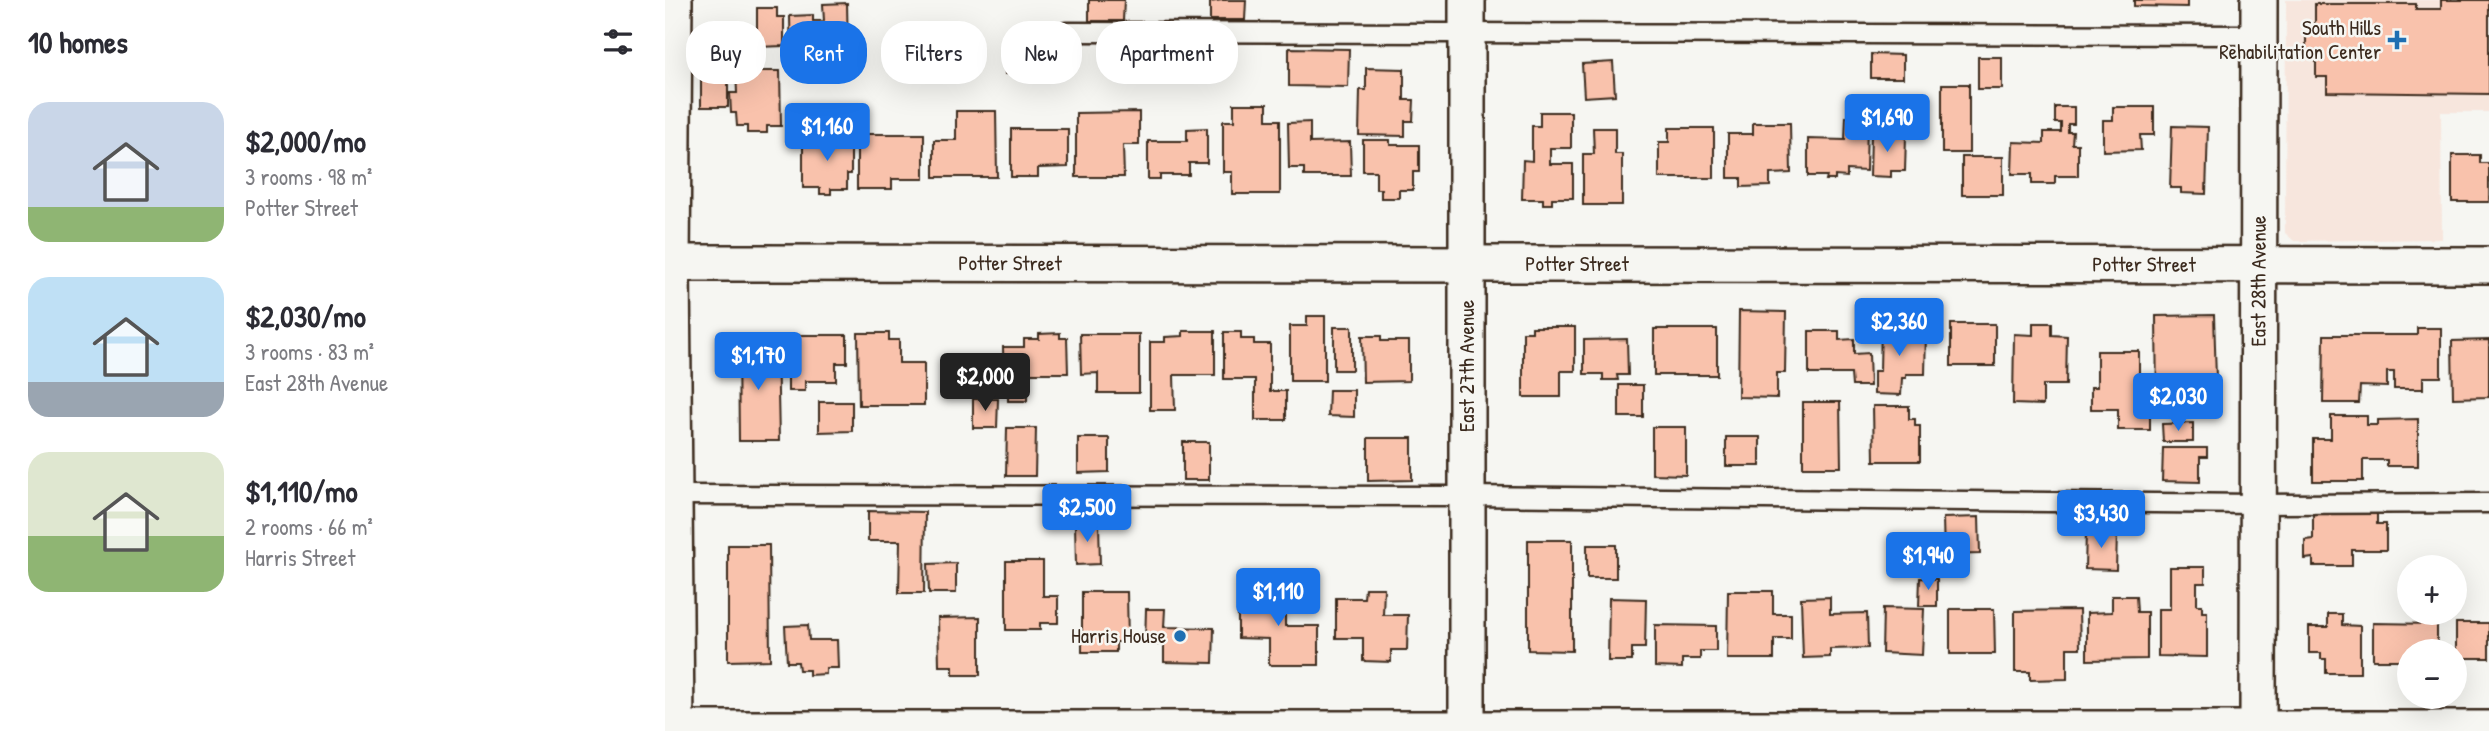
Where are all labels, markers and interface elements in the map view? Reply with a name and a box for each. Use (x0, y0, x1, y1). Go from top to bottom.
place label: South Hills Rehabilitation Center (2219, 13, 2381, 66)
chip: Buy (686, 21, 766, 84)
chip: Rent (780, 21, 867, 84)
chip: Filters (881, 21, 987, 84)
chip: New (1001, 21, 1082, 84)
chip: Apartment (1096, 21, 1238, 84)
text: 10 homes (28, 22, 128, 62)
icon: filters (599, 23, 637, 61)
marker: South Hills Rehabilitation Center (2387, 30, 2407, 50)
pin: $1,690 (1830, 94, 1944, 154)
text: $1,690 (1861, 101, 1913, 132)
pin: $1,160 (770, 104, 884, 163)
text: $1,160 (801, 110, 853, 141)
text: $2,000/mo (245, 121, 366, 161)
icon: home (84, 130, 168, 214)
text: 3 rooms · 98 m² (245, 161, 372, 192)
text: Potter Street (245, 192, 358, 223)
street label: East 28th Avenue (2244, 216, 2273, 346)
street label: Potter Street (958, 248, 1062, 277)
street label: Potter Street (1525, 249, 1629, 278)
street label: Potter Street (2092, 250, 2196, 279)
text: $2,030/mo (245, 296, 366, 336)
pin: $2,360 (1842, 298, 1956, 358)
street label: East 27th Avenue (1452, 300, 1481, 432)
icon: home (84, 305, 168, 389)
text: $2,360 (1871, 305, 1927, 336)
pin: $1,170 (701, 332, 815, 392)
text: 3 rooms · 83 m² (245, 336, 374, 367)
text: $1,170 (731, 339, 785, 370)
pin: $2,000 (928, 354, 1042, 413)
text: $2,000 (956, 360, 1014, 391)
text: East 28th Avenue (245, 367, 388, 398)
pin: $2,030 (2121, 374, 2235, 433)
text: $2,030 (2149, 380, 2207, 411)
text: $1,110/mo (245, 471, 358, 511)
icon: home (84, 480, 168, 564)
pin: $2,500 (1030, 484, 1144, 544)
pin: $3,430 (2044, 490, 2158, 550)
text: $2,500 (1058, 491, 1116, 522)
text: $3,430 (2073, 497, 2129, 528)
text: 2 rooms · 66 m² (245, 511, 373, 542)
pin: $1,940 (1871, 532, 1985, 592)
text: $1,940 (1902, 539, 1954, 570)
text: Harris Street (245, 542, 355, 573)
map controls (2397, 555, 2467, 709)
button: + (2397, 555, 2467, 625)
pin: $1,110 (1221, 568, 1335, 628)
text: $1,110 (1252, 575, 1304, 606)
place label: Harris House (1071, 621, 1166, 650)
marker: Harris House (1172, 628, 1188, 644)
button: − (2397, 639, 2467, 709)

